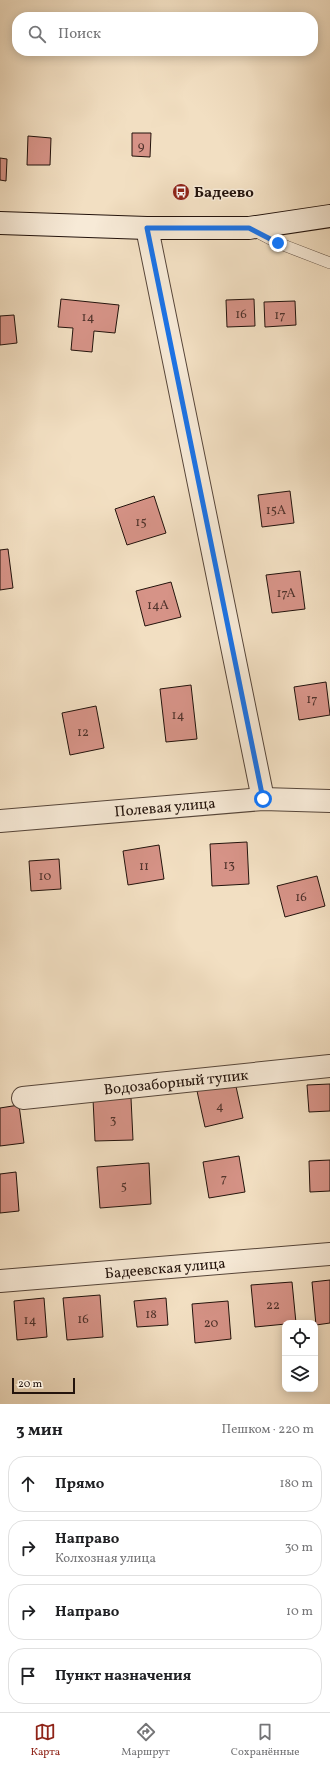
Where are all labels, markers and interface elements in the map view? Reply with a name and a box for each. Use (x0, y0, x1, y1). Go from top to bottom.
search box (12, 12, 318, 56)
icon: search (26, 23, 48, 45)
text: Поиск (58, 24, 101, 45)
house number: 9 (138, 138, 145, 156)
bus stop icon: Бадеево (171, 182, 191, 202)
place label: Бадеево (194, 183, 254, 204)
route end (269, 234, 287, 252)
house number: 16 (235, 306, 247, 324)
house number: 17 (274, 307, 286, 325)
house number: 14 (82, 309, 95, 327)
house number: 15А (266, 502, 286, 520)
house number: 15 (135, 514, 147, 532)
house number: 17А (276, 585, 296, 603)
house number: 14А (147, 597, 169, 615)
house number: 17 (306, 691, 318, 709)
house number: 14 (172, 707, 185, 725)
house number: 12 (77, 724, 89, 742)
route start (254, 790, 272, 808)
street label: Полевая улица (114, 794, 217, 823)
house number: 13 (223, 857, 235, 875)
house number: 11 (139, 858, 149, 876)
house number: 10 (39, 868, 52, 886)
house number: 16 (295, 889, 307, 907)
street label: Водозаборный тупик (103, 1065, 249, 1102)
house number: 4 (216, 1098, 224, 1116)
house number: 3 (110, 1112, 117, 1130)
house number: 7 (221, 1170, 227, 1188)
house number: 5 (121, 1178, 127, 1196)
street label: Бадеевская улица (104, 1254, 226, 1285)
house number: 22 (266, 1297, 280, 1315)
house number: 18 (145, 1306, 157, 1324)
house number: 16 (77, 1311, 89, 1329)
house number: 14 (24, 1312, 37, 1330)
house number: 20 (204, 1315, 219, 1333)
map controls (282, 1320, 318, 1392)
button: locate (282, 1320, 318, 1356)
button: layers (282, 1356, 318, 1392)
scale bar (12, 1376, 75, 1395)
text: 20 m (18, 1377, 42, 1392)
text: 3 мин (16, 1419, 63, 1442)
text: Пешком · 220 m (222, 1421, 314, 1439)
icon: ahead (17, 1473, 39, 1495)
text: Прямо (55, 1474, 104, 1495)
text: 180 m (279, 1475, 313, 1493)
text: Направо (55, 1529, 119, 1550)
icon: right (17, 1537, 39, 1559)
text: 30 m (285, 1539, 313, 1557)
text: Колхозная улица (55, 1550, 156, 1568)
icon: right (17, 1601, 39, 1623)
text: Направо (55, 1602, 119, 1623)
text: 10 m (286, 1603, 313, 1621)
icon: arrive (17, 1665, 39, 1687)
text: Пункт назначения (55, 1666, 191, 1687)
tab: Карта (30, 1721, 60, 1760)
tab: Маршрут (121, 1721, 170, 1760)
tab: Сохранённые (231, 1721, 299, 1760)

